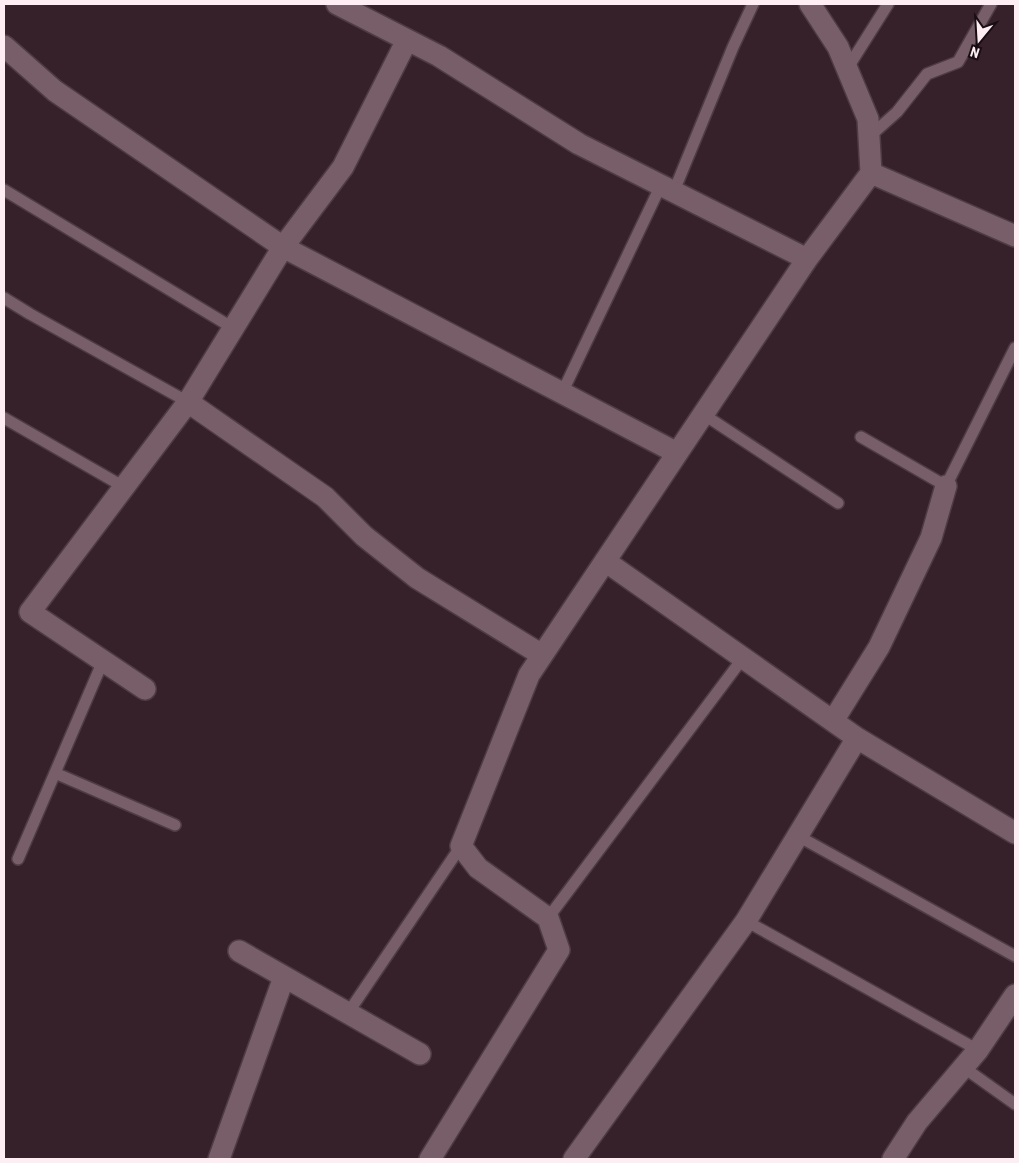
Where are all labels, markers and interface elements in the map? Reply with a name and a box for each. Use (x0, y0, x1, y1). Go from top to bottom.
north arrow (954, 15, 1004, 65)
text: N (968, 43, 982, 61)

